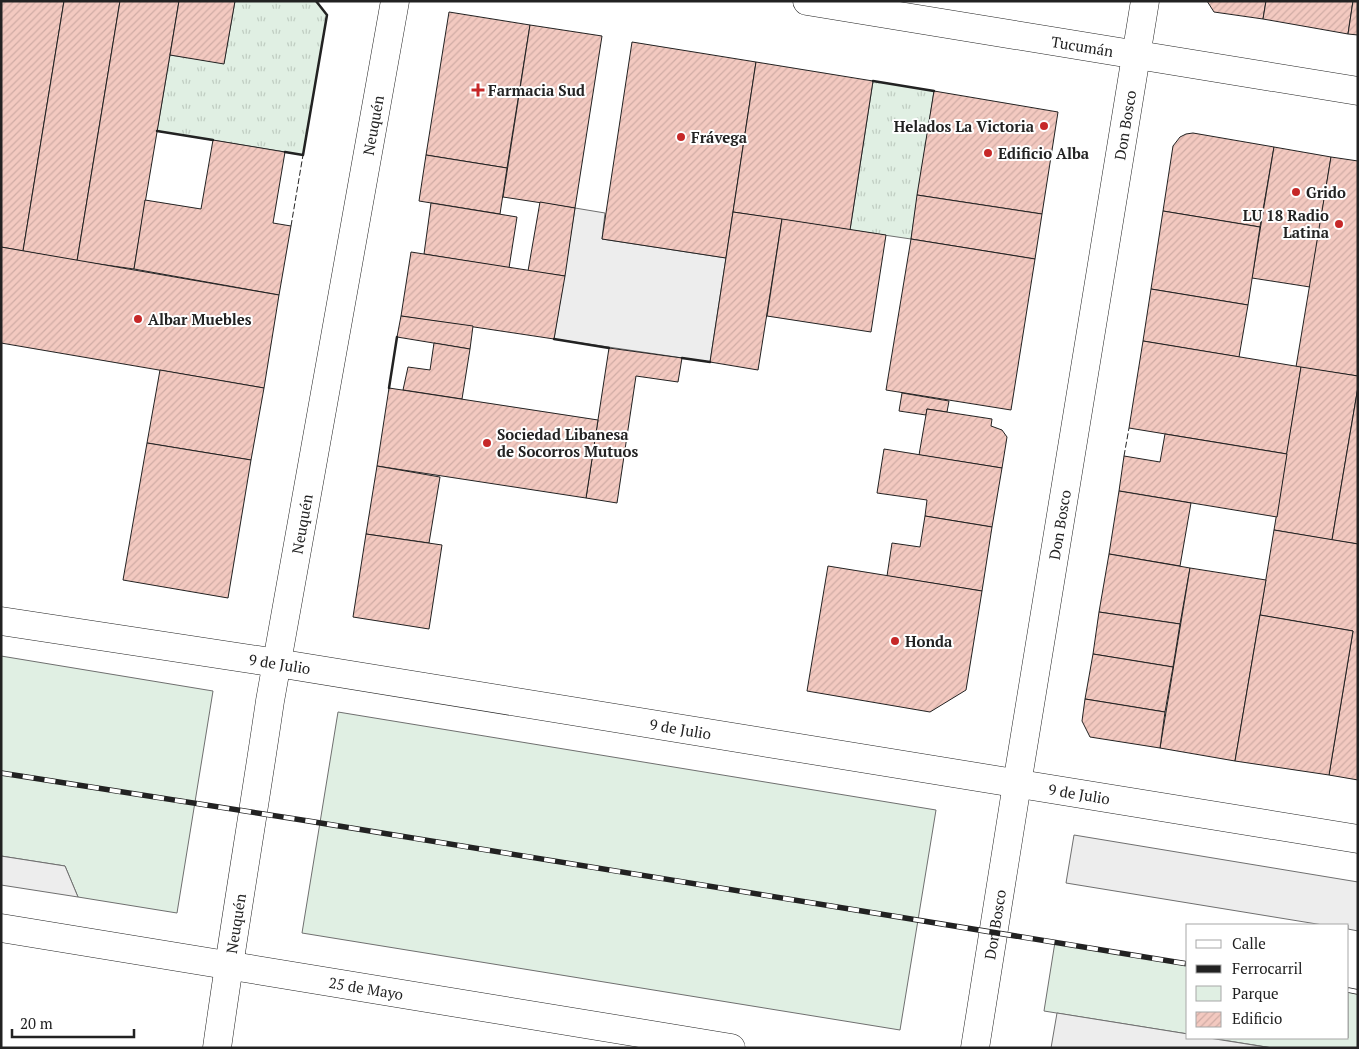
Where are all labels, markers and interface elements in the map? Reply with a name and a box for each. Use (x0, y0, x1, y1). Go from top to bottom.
street label: Tucumán (1050, 31, 1115, 61)
place label: Farmacia Sud (488, 80, 585, 100)
marker: Farmacia Sud (472, 84, 484, 96)
street label: Don Bosco (1109, 89, 1140, 161)
street label: Neuquén (358, 94, 388, 157)
place label: Helados La Victoria (894, 116, 1035, 136)
marker: Helados La Victoria (1038, 120, 1050, 132)
place label: Frávega (691, 127, 748, 147)
marker: Frávega (675, 131, 687, 143)
place label: Edificio Alba (998, 143, 1090, 163)
marker: Edificio Alba (982, 147, 994, 159)
place label: Grido (1306, 182, 1346, 202)
marker: Grido (1290, 186, 1302, 198)
place label: LU 18 Radio Latina (1243, 205, 1330, 242)
marker: LU 18 Radio Latina (1333, 218, 1345, 230)
place label: Albar Muebles (148, 309, 252, 329)
marker: Albar Muebles (132, 313, 144, 325)
place label: Sociedad Libanesa de Socorros Mutuos (497, 424, 638, 461)
marker: Sociedad Libanesa de Socorros Mutuos (481, 437, 493, 449)
street label: Don Bosco (1044, 488, 1075, 561)
street label: Neuquén (286, 492, 317, 555)
place label: Honda (905, 631, 953, 651)
marker: Honda (889, 635, 901, 647)
street label: 9 de Julio (248, 649, 312, 678)
street label: 9 de Julio (648, 714, 713, 744)
street label: 9 de Julio (1047, 779, 1112, 808)
street label: Don Bosco (979, 888, 1010, 961)
street label: Neuquén (221, 892, 250, 955)
legend (1186, 924, 1349, 1039)
text: Calle (1232, 933, 1266, 953)
text: Ferrocarril (1232, 958, 1303, 978)
street label: 25 de Mayo (327, 972, 405, 1004)
text: Parque (1232, 983, 1279, 1003)
scale bar (12, 1006, 135, 1038)
text: Edificio (1232, 1008, 1282, 1028)
text: 20 m (20, 1013, 53, 1033)

